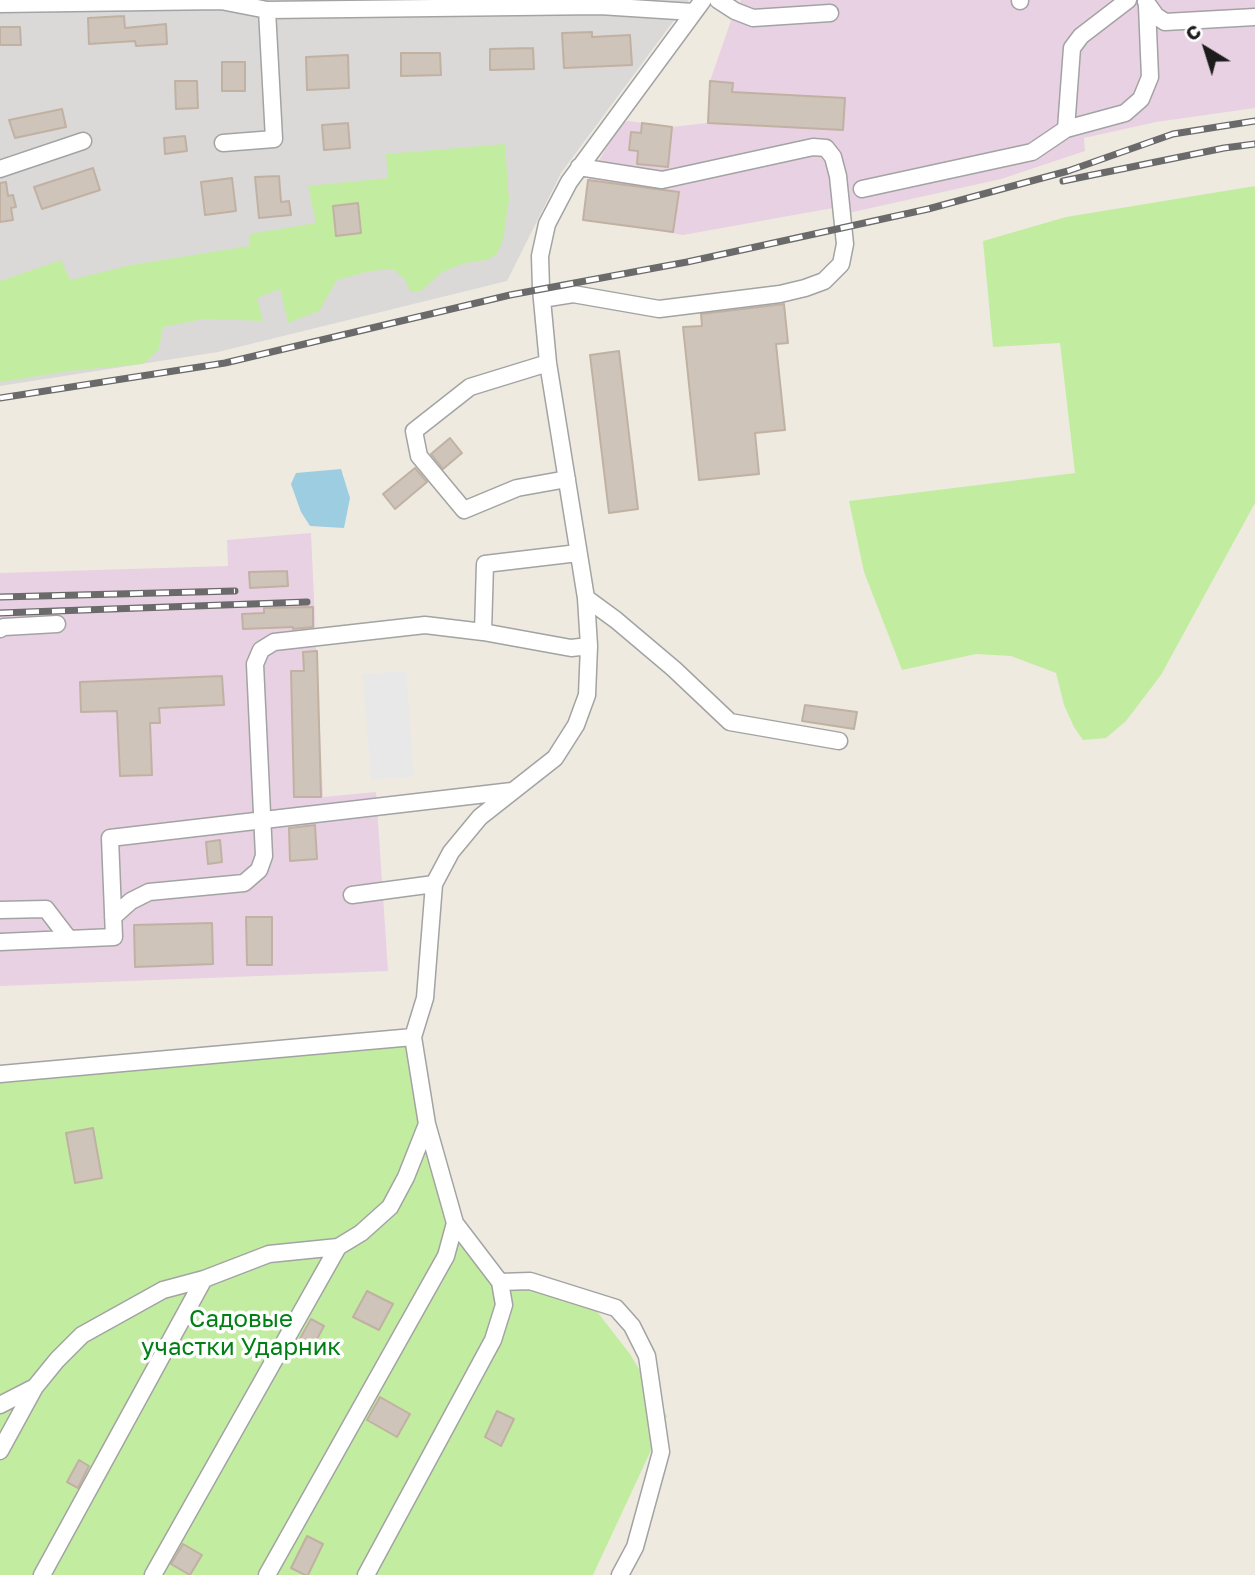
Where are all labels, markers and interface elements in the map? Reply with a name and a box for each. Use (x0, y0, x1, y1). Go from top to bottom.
north arrow (1171, 14, 1241, 84)
text: С (1180, 19, 1205, 45)
park label: Садовые участки Ударник (141, 1305, 341, 1361)

